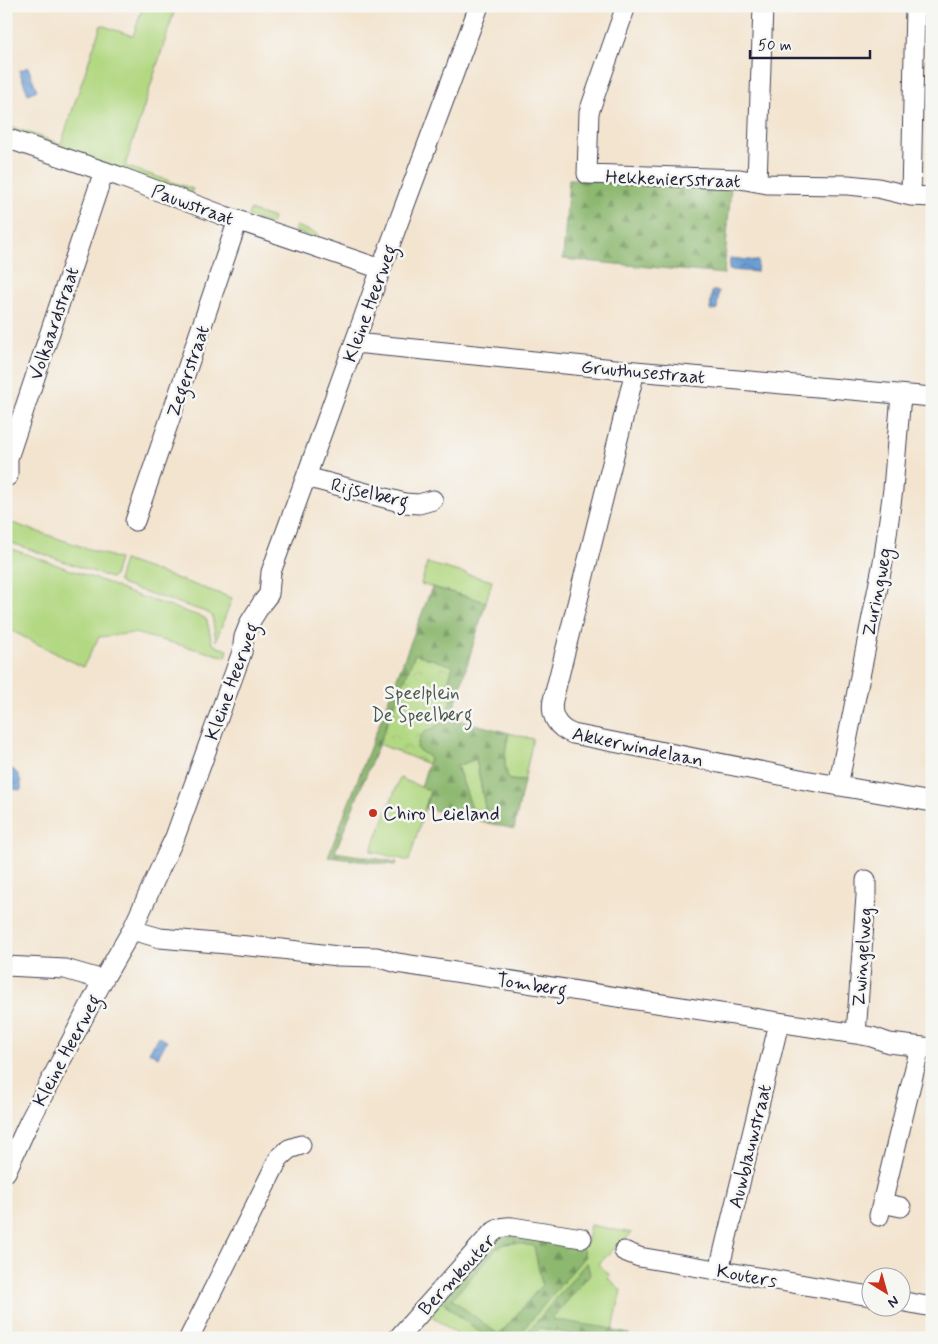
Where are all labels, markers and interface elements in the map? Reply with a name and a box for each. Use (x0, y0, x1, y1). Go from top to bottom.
scale bar (750, 28, 870, 60)
text: 50 m (758, 36, 792, 56)
street label: Hekkeniersstraat (605, 165, 741, 194)
street label: Pauwstraat (148, 179, 237, 232)
street label: Kleine Heerweg (338, 241, 406, 367)
street label: Volkaardstraat (23, 264, 85, 383)
street label: Zegerstraat (161, 322, 219, 422)
street label: Gruuthusestraat (580, 355, 706, 390)
street label: Rijselberg (328, 472, 411, 517)
street label: Zuringweg (857, 546, 900, 639)
street label: Kleine Heerweg (200, 619, 268, 745)
park label: Speelplein De Speelberg (371, 681, 473, 731)
street label: Akkerwindelaan (570, 721, 706, 774)
place label: Chiro Leieland (383, 802, 500, 827)
marker: Chiro Leieland (367, 807, 379, 819)
street label: Zwingelweg (847, 907, 879, 1008)
street label: Tomberg (494, 968, 569, 1006)
street label: Kleine Heerweg (27, 990, 110, 1113)
street label: Auwblauwstraat (723, 1082, 778, 1211)
street label: Bermkouter (413, 1229, 501, 1321)
street label: Kouters (715, 1259, 780, 1294)
north arrow (860, 1266, 910, 1316)
text: N (884, 1292, 902, 1312)

